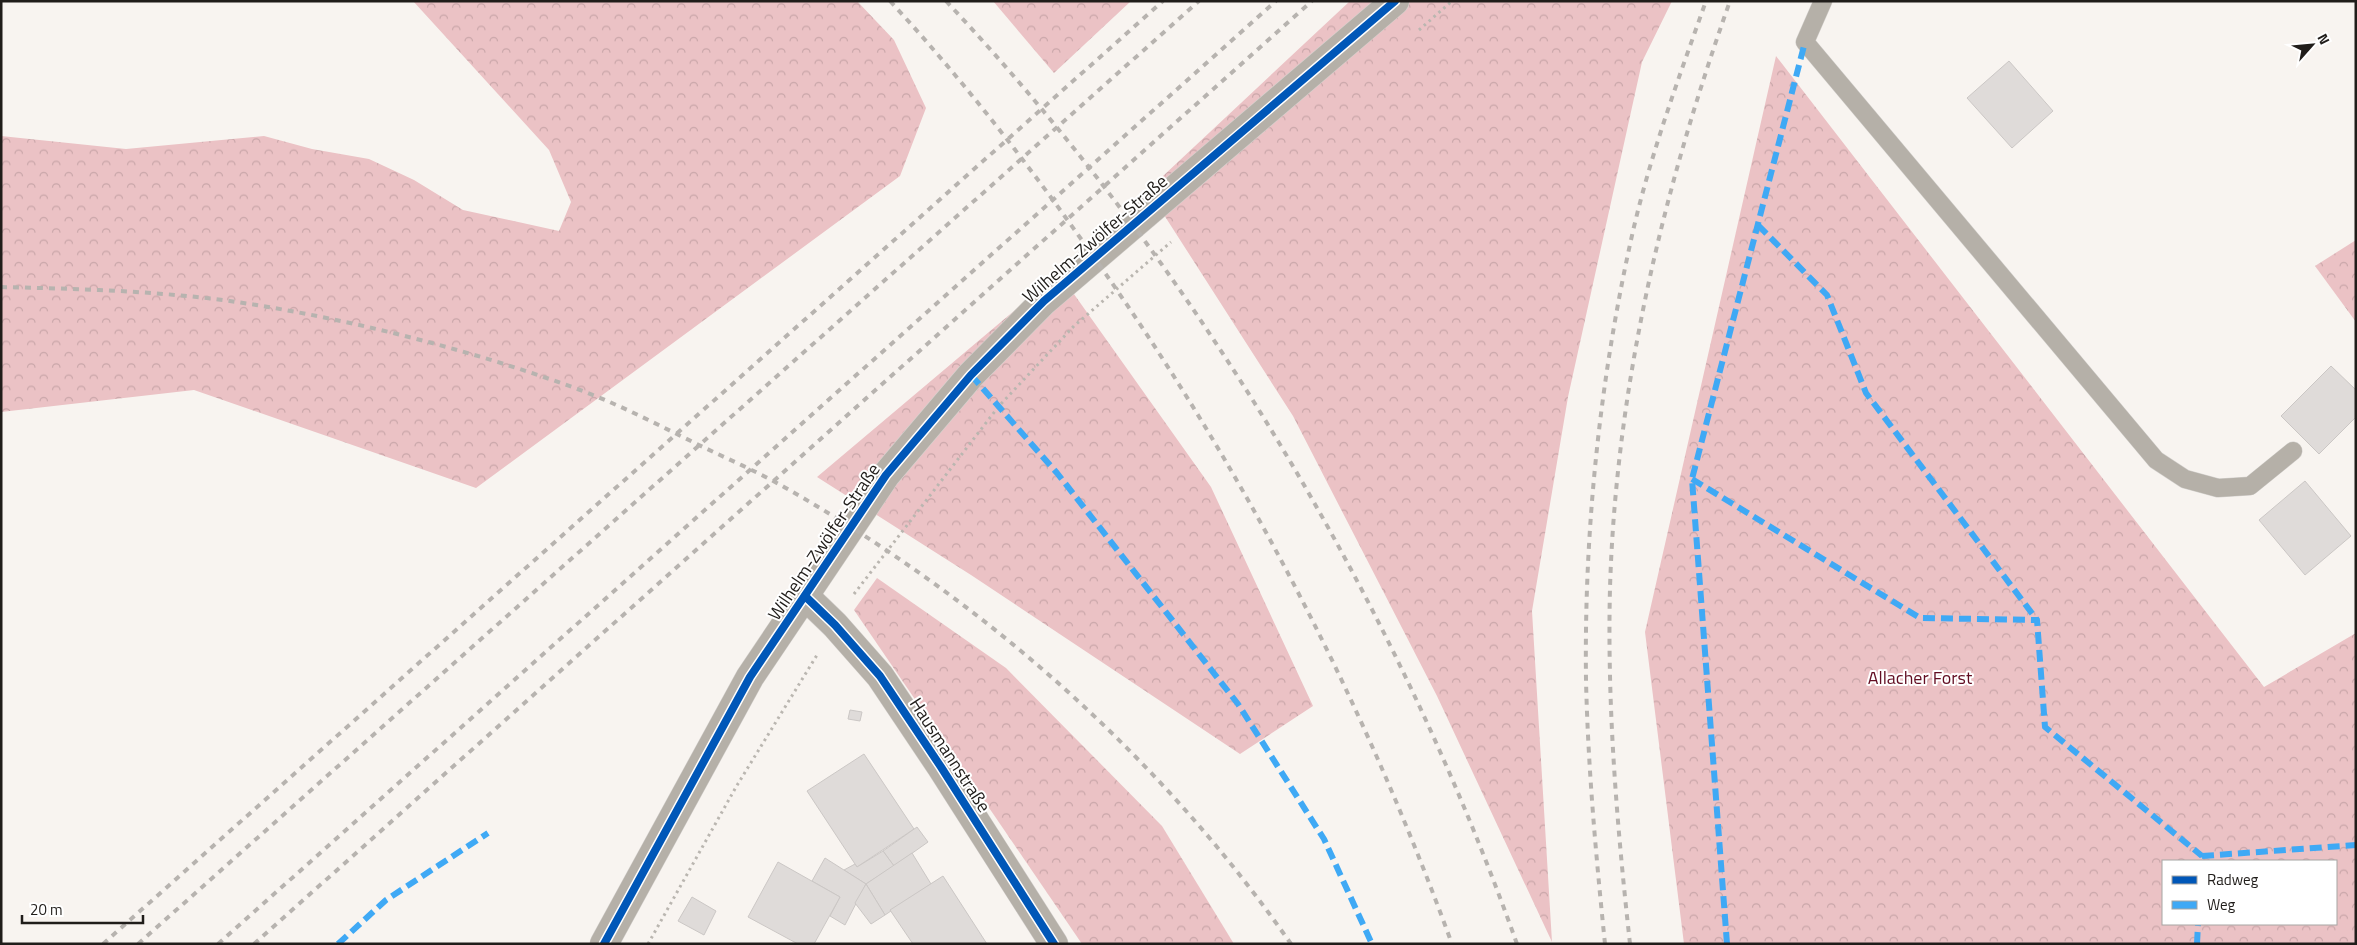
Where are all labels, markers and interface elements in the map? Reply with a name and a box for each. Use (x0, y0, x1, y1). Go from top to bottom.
north arrow (2287, 20, 2337, 70)
text: N (2312, 30, 2336, 48)
street label: Wilhelm-Zwölfer-Straße (1016, 168, 1173, 309)
street label: Wilhelm-Zwölfer-Straße (761, 458, 886, 626)
park label: Allacher Forst (1868, 664, 1973, 691)
street label: Hausmannstraße (903, 692, 998, 817)
legend (2162, 860, 2337, 925)
text: Radweg (2207, 868, 2259, 891)
scale bar (22, 892, 144, 924)
text: Weg (2207, 893, 2236, 916)
text: 20 m (30, 898, 63, 921)

